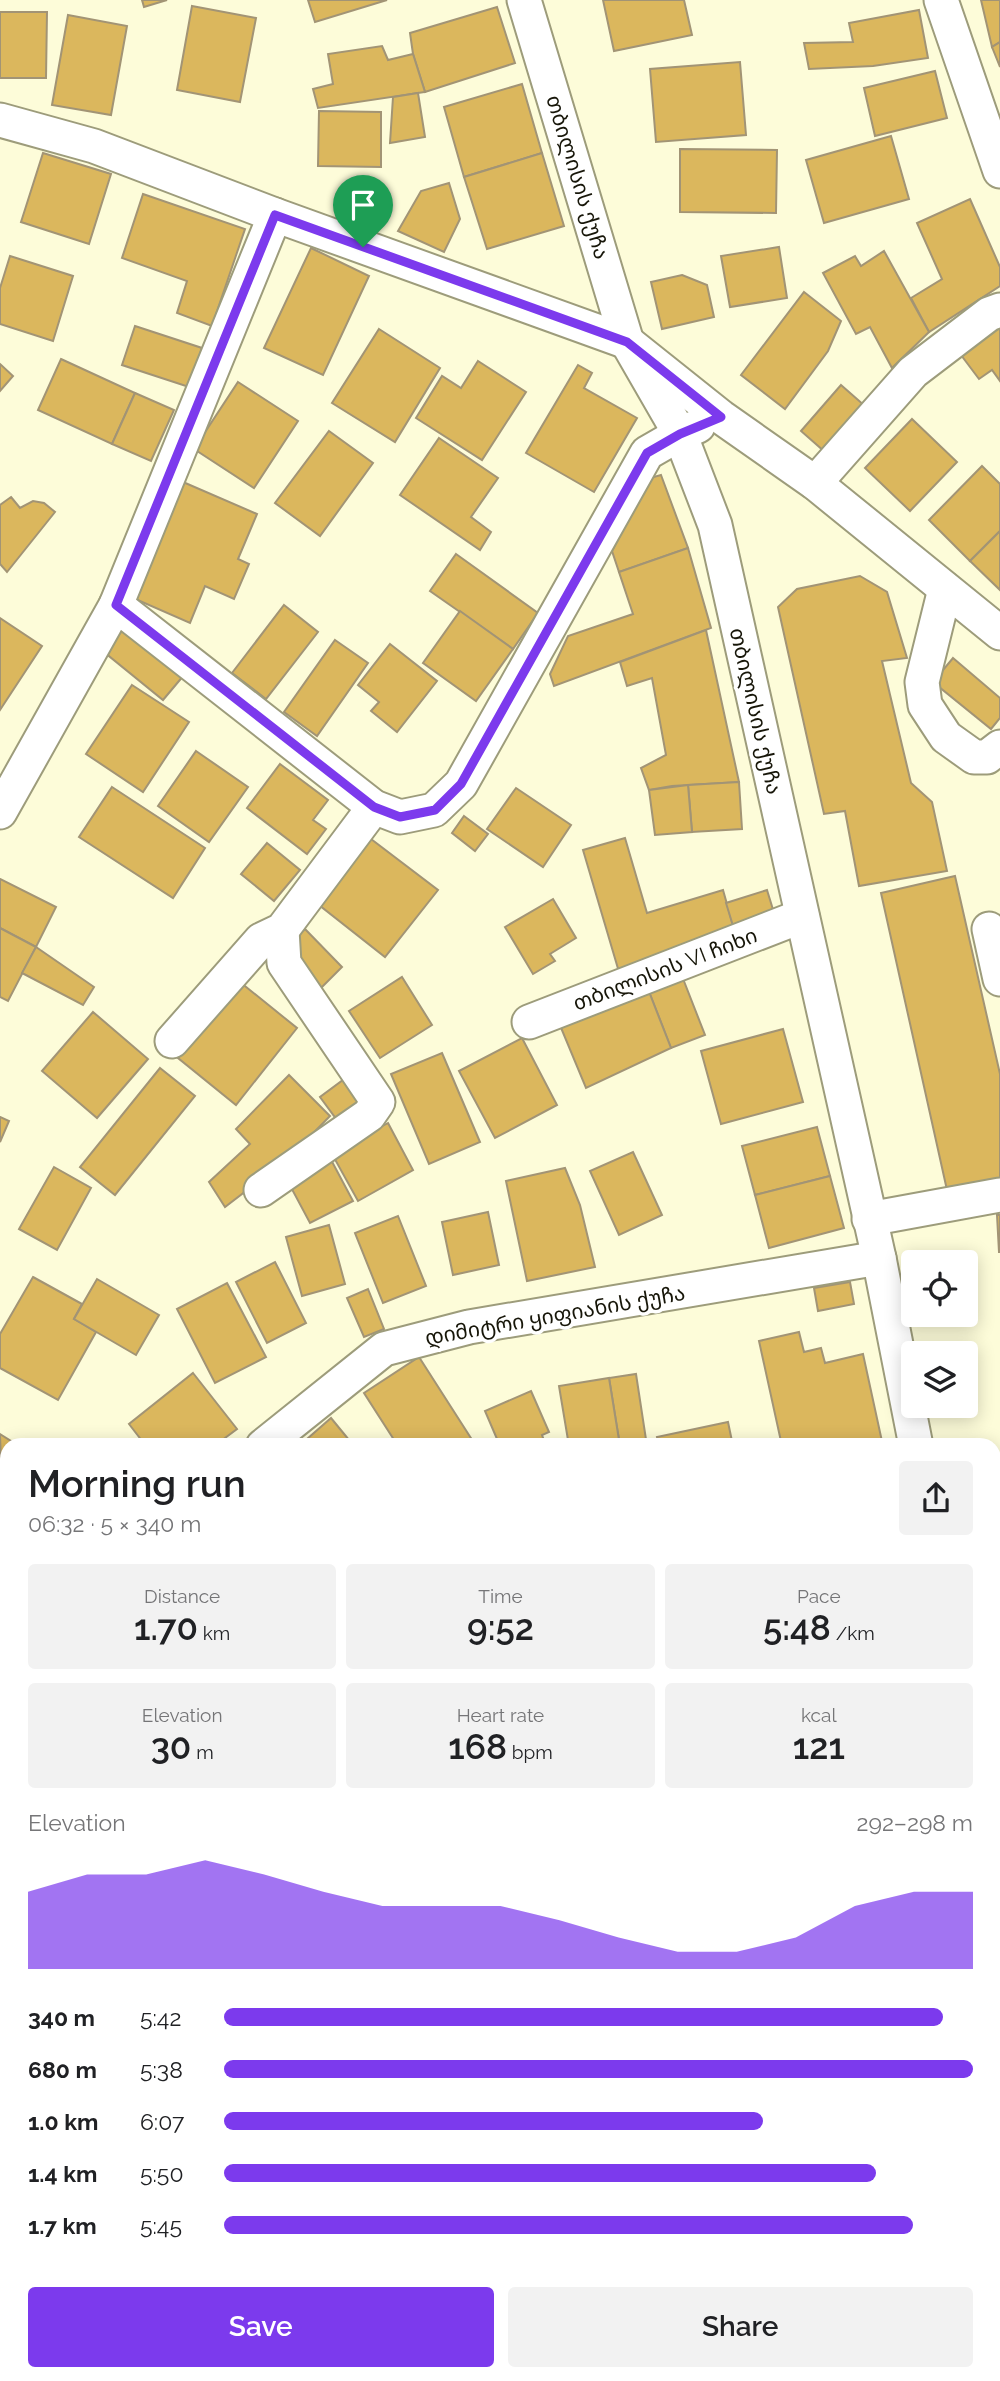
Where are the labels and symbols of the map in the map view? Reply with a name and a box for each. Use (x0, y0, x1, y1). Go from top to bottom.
street label: თბილისის ქუჩა (540, 92, 615, 262)
pin (333, 175, 393, 247)
street label: თბილისის ქუჩა (724, 625, 787, 797)
street label: თბილისის VI ჩიხი (569, 922, 761, 1017)
street label: დიმიტრი ყიფიანის ქუჩა (423, 1280, 687, 1351)

